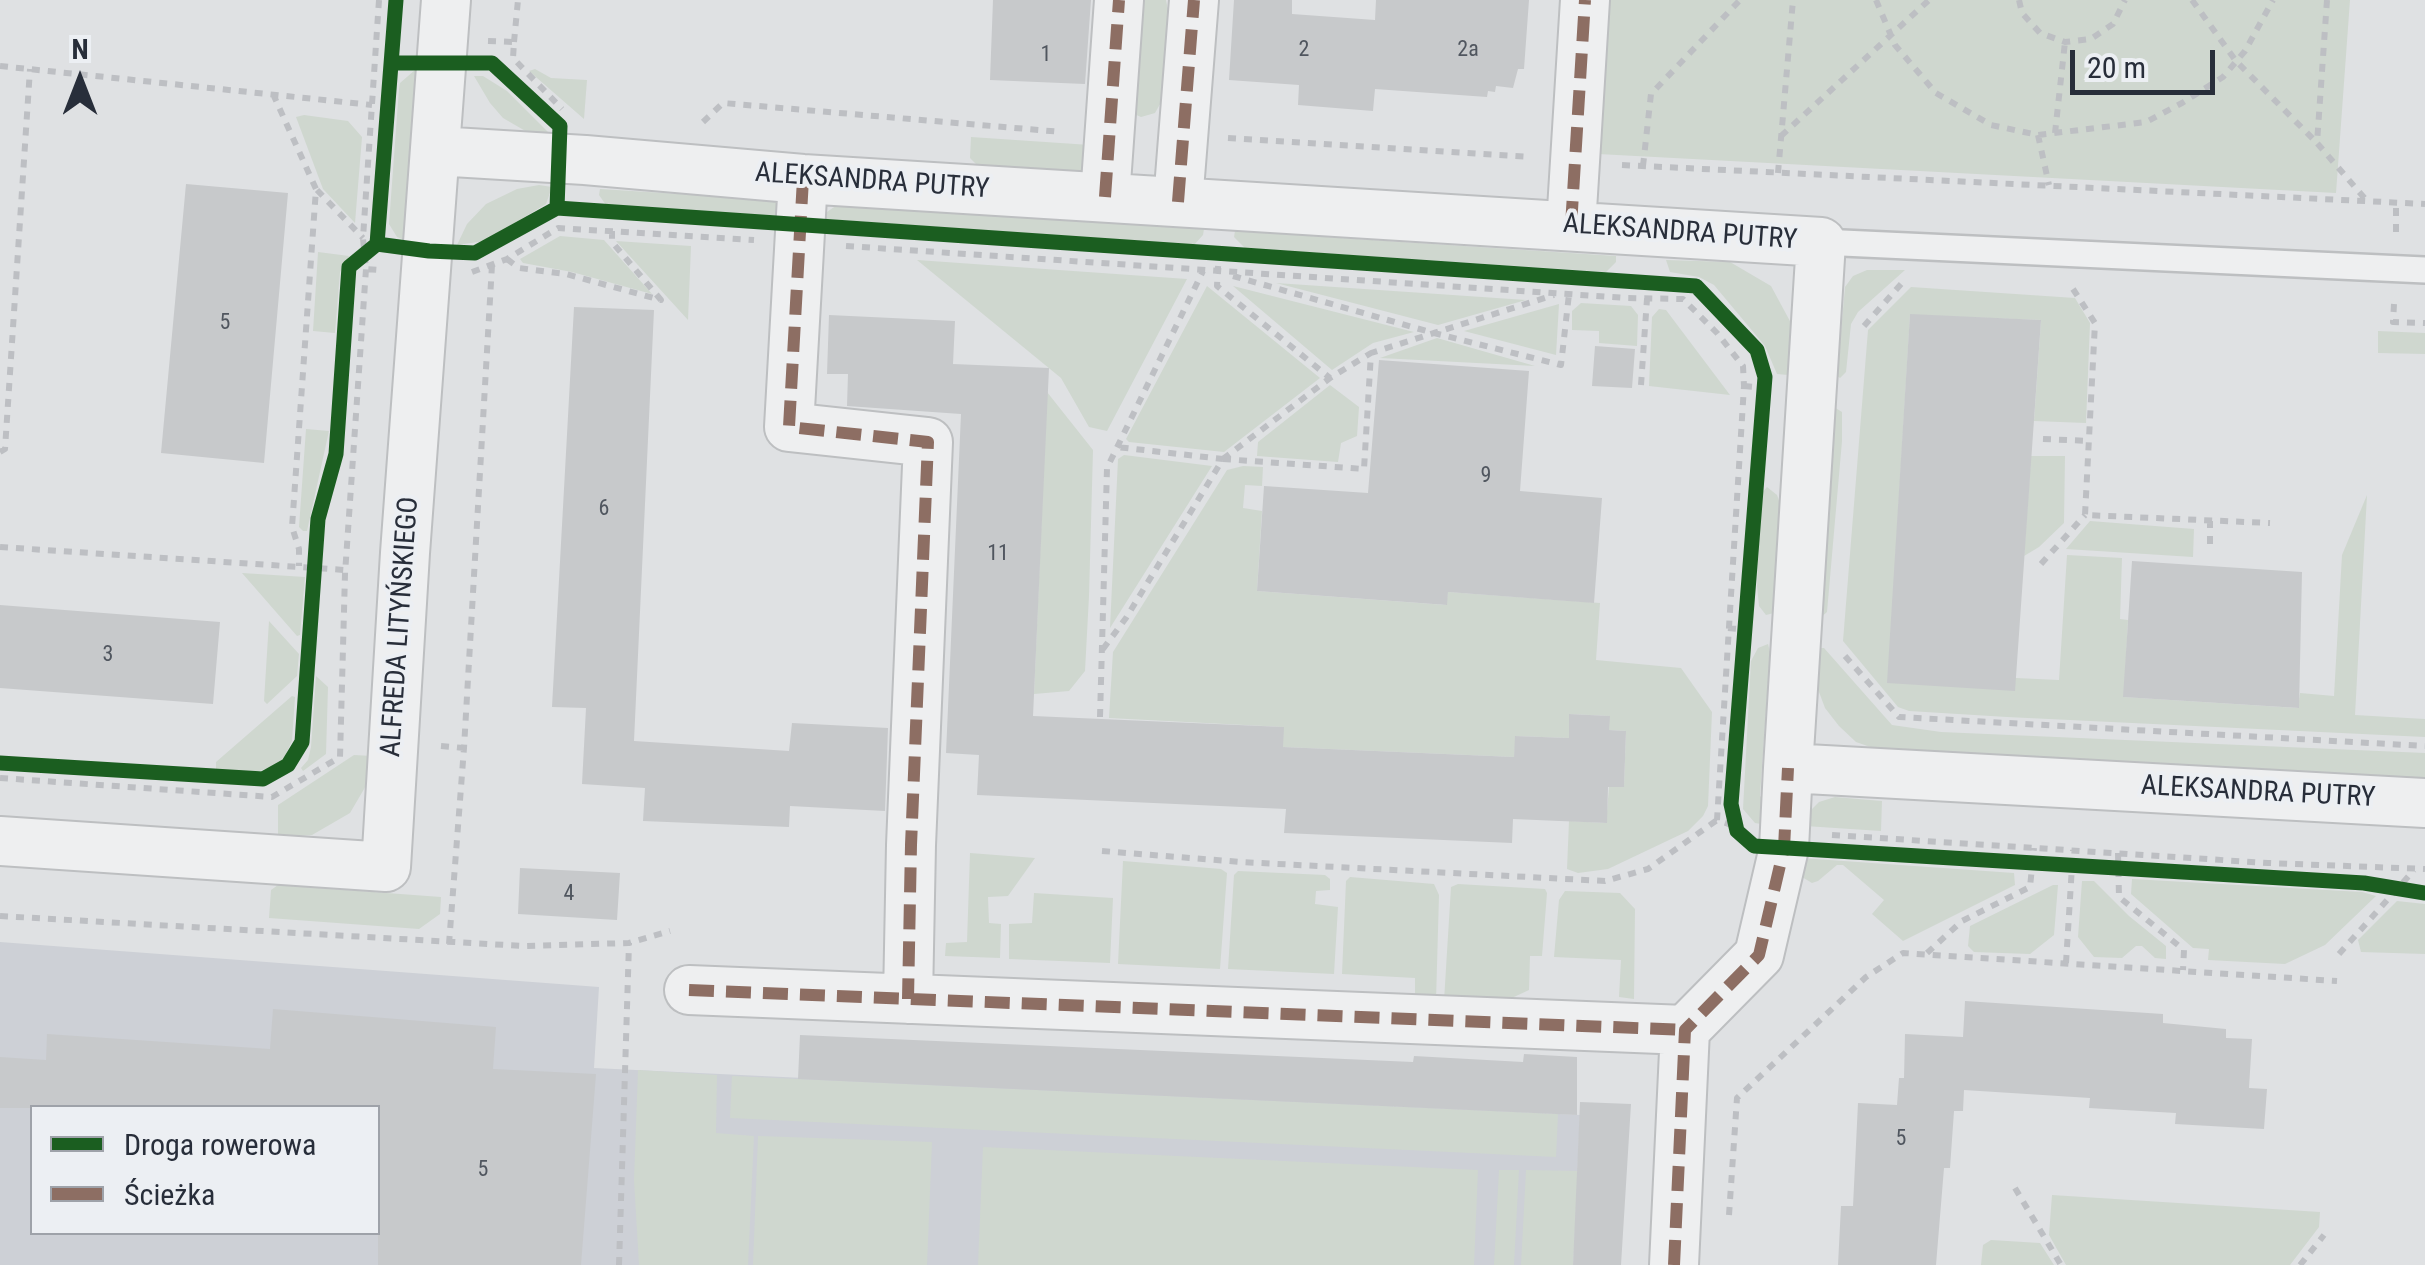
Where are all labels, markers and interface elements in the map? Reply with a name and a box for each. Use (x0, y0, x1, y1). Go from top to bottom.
north arrow (30, 30, 130, 130)
scale bar (2075, 30, 2220, 92)
text: N (71, 33, 89, 66)
house number: 2 (1299, 37, 1309, 63)
house number: 2a (1457, 37, 1479, 63)
house number: 1 (1041, 42, 1051, 68)
text: 20 m (2087, 50, 2146, 85)
street label: ALEKSANDRA PUTRY (754, 157, 990, 207)
street label: ALEKSANDRA PUTRY (1562, 208, 1798, 258)
house number: 5 (220, 310, 230, 336)
house number: 9 (1481, 463, 1491, 489)
street label: ALFREDA LITYŃSKIEGO (375, 496, 427, 758)
house number: 6 (599, 496, 609, 522)
house number: 11 (987, 541, 1009, 567)
house number: 3 (103, 642, 113, 668)
street label: ALEKSANDRA PUTRY (2140, 770, 2376, 816)
house number: 4 (564, 881, 574, 907)
legend (30, 1105, 380, 1235)
house number: 5 (1896, 1126, 1906, 1152)
text: Droga rowerowa (124, 1127, 316, 1162)
house number: 5 (478, 1157, 488, 1183)
text: Ścieżka (124, 1177, 215, 1212)

